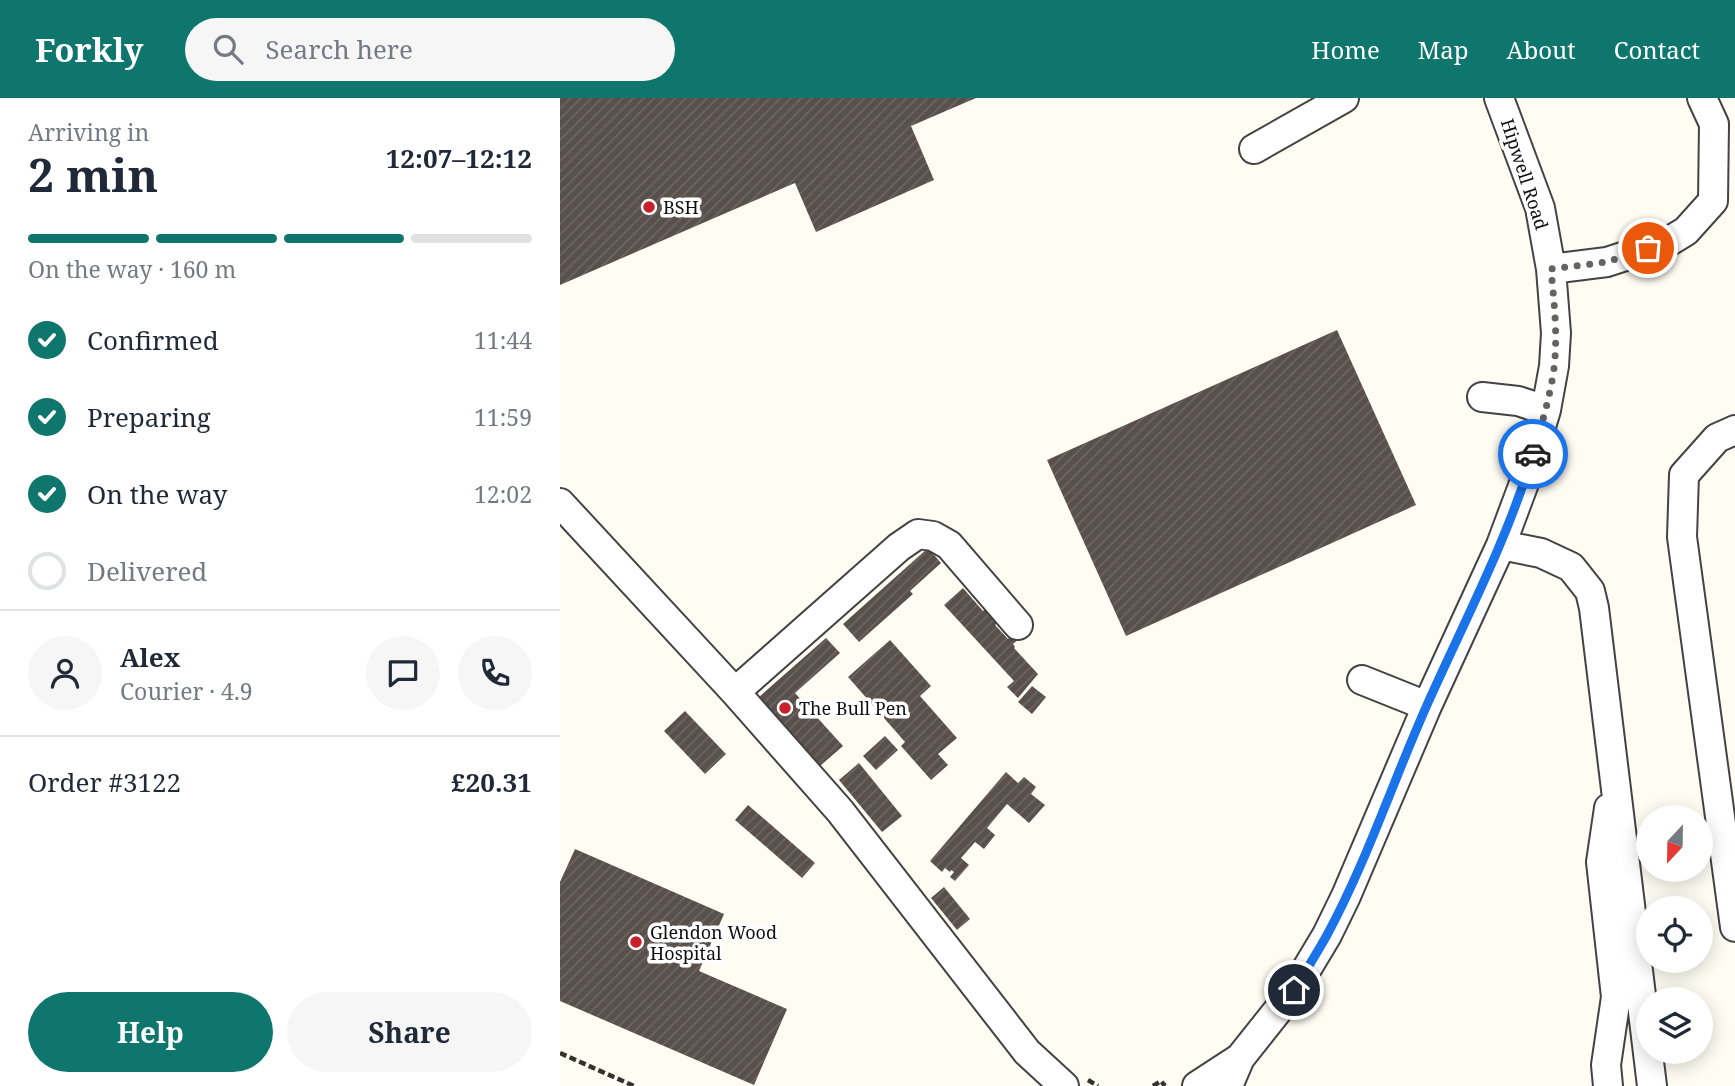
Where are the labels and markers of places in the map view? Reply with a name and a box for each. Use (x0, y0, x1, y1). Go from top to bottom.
place label: BSH (663, 195, 699, 219)
marker: BSH (641, 199, 657, 215)
pin (1618, 218, 1678, 278)
place label: The Bull Pen (799, 696, 907, 720)
marker: The Bull Pen (777, 700, 793, 716)
place label: Glendon Wood Hospital (650, 920, 777, 965)
marker: Glendon Wood Hospital (628, 934, 644, 950)
pin (1264, 960, 1324, 1020)

